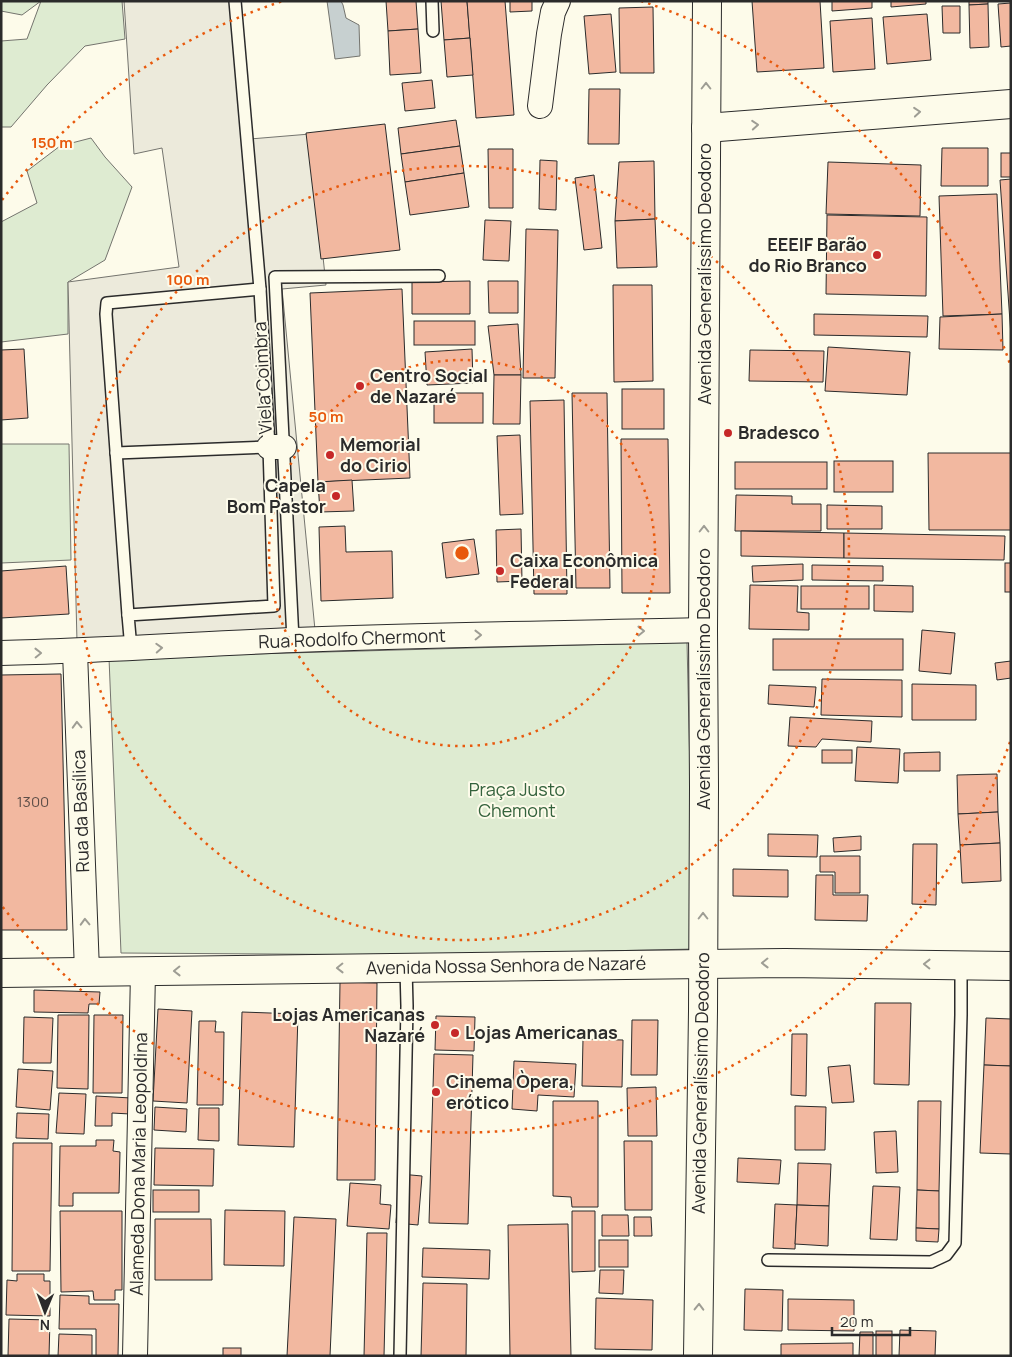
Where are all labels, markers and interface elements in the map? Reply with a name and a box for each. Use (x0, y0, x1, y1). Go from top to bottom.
one-way arrow (701, 82, 711, 90)
one-way arrow (913, 107, 921, 118)
one-way arrow (751, 119, 759, 130)
text: 150 m (31, 132, 73, 153)
street label: Avenida Generalíssimo Deodoro (692, 143, 716, 405)
place label: EEEIF Barão do Rio Branco (749, 232, 867, 277)
marker: EEEIF Barão do Rio Branco (871, 249, 883, 261)
text: 100 m (167, 269, 209, 290)
street label: Viela Coimbra (247, 321, 277, 435)
place label: Centro Social de Nazaré (370, 363, 488, 408)
marker: Centro Social de Nazaré (354, 380, 366, 392)
text: 50 m (308, 406, 344, 427)
place label: Bradesco (738, 420, 820, 444)
marker: Bradesco (722, 427, 734, 439)
place label: Memorial do Cirio (340, 432, 421, 477)
marker: Memorial do Cirio (324, 449, 336, 461)
place label: Capela Bom Pastor (227, 473, 326, 518)
marker: Capela Bom Pastor (330, 490, 342, 502)
one-way arrow (699, 524, 709, 532)
centre of rings (453, 544, 471, 562)
place label: Caixa Econômica Federal (510, 548, 658, 593)
street label: Avenida Generalíssimo Deodoro (691, 548, 715, 810)
marker: Caixa Econômica Federal (494, 565, 506, 577)
street label: Rua Rodolfo Chermont (258, 623, 446, 653)
one-way arrow (637, 626, 645, 636)
one-way arrow (474, 629, 482, 640)
one-way arrow (155, 642, 163, 653)
one-way arrow (34, 647, 42, 658)
one-way arrow (72, 721, 83, 729)
street label: Rua da Basílica (66, 749, 94, 873)
park label: Praça Justo Chemont (469, 777, 565, 822)
house number: 1300 (17, 791, 49, 812)
one-way arrow (698, 911, 708, 919)
one-way arrow (80, 918, 91, 926)
street label: Avenida Nossa Senhora de Nazaré (366, 951, 646, 979)
street label: Avenida Generalíssimo Deodoro (686, 952, 714, 1214)
one-way arrow (760, 958, 768, 968)
one-way arrow (923, 959, 930, 969)
one-way arrow (335, 963, 343, 973)
one-way arrow (173, 966, 180, 976)
place label: Lojas Americanas Nazaré (272, 1002, 425, 1047)
marker: Lojas Americanas Nazaré (429, 1019, 441, 1031)
place label: Lojas Americanas (465, 1020, 618, 1044)
marker: Lojas Americanas (449, 1027, 461, 1039)
street label: Alameda Dona Maria Leopoldina (124, 1032, 152, 1296)
place label: Cinema Òpera, erótico (446, 1069, 574, 1114)
marker: Cinema Òpera, erótico (430, 1086, 442, 1098)
north arrow (20, 1287, 70, 1337)
one-way arrow (694, 1303, 704, 1310)
scale bar (832, 1304, 910, 1336)
text: 20 m (840, 1311, 873, 1332)
text: N (40, 1316, 50, 1335)

